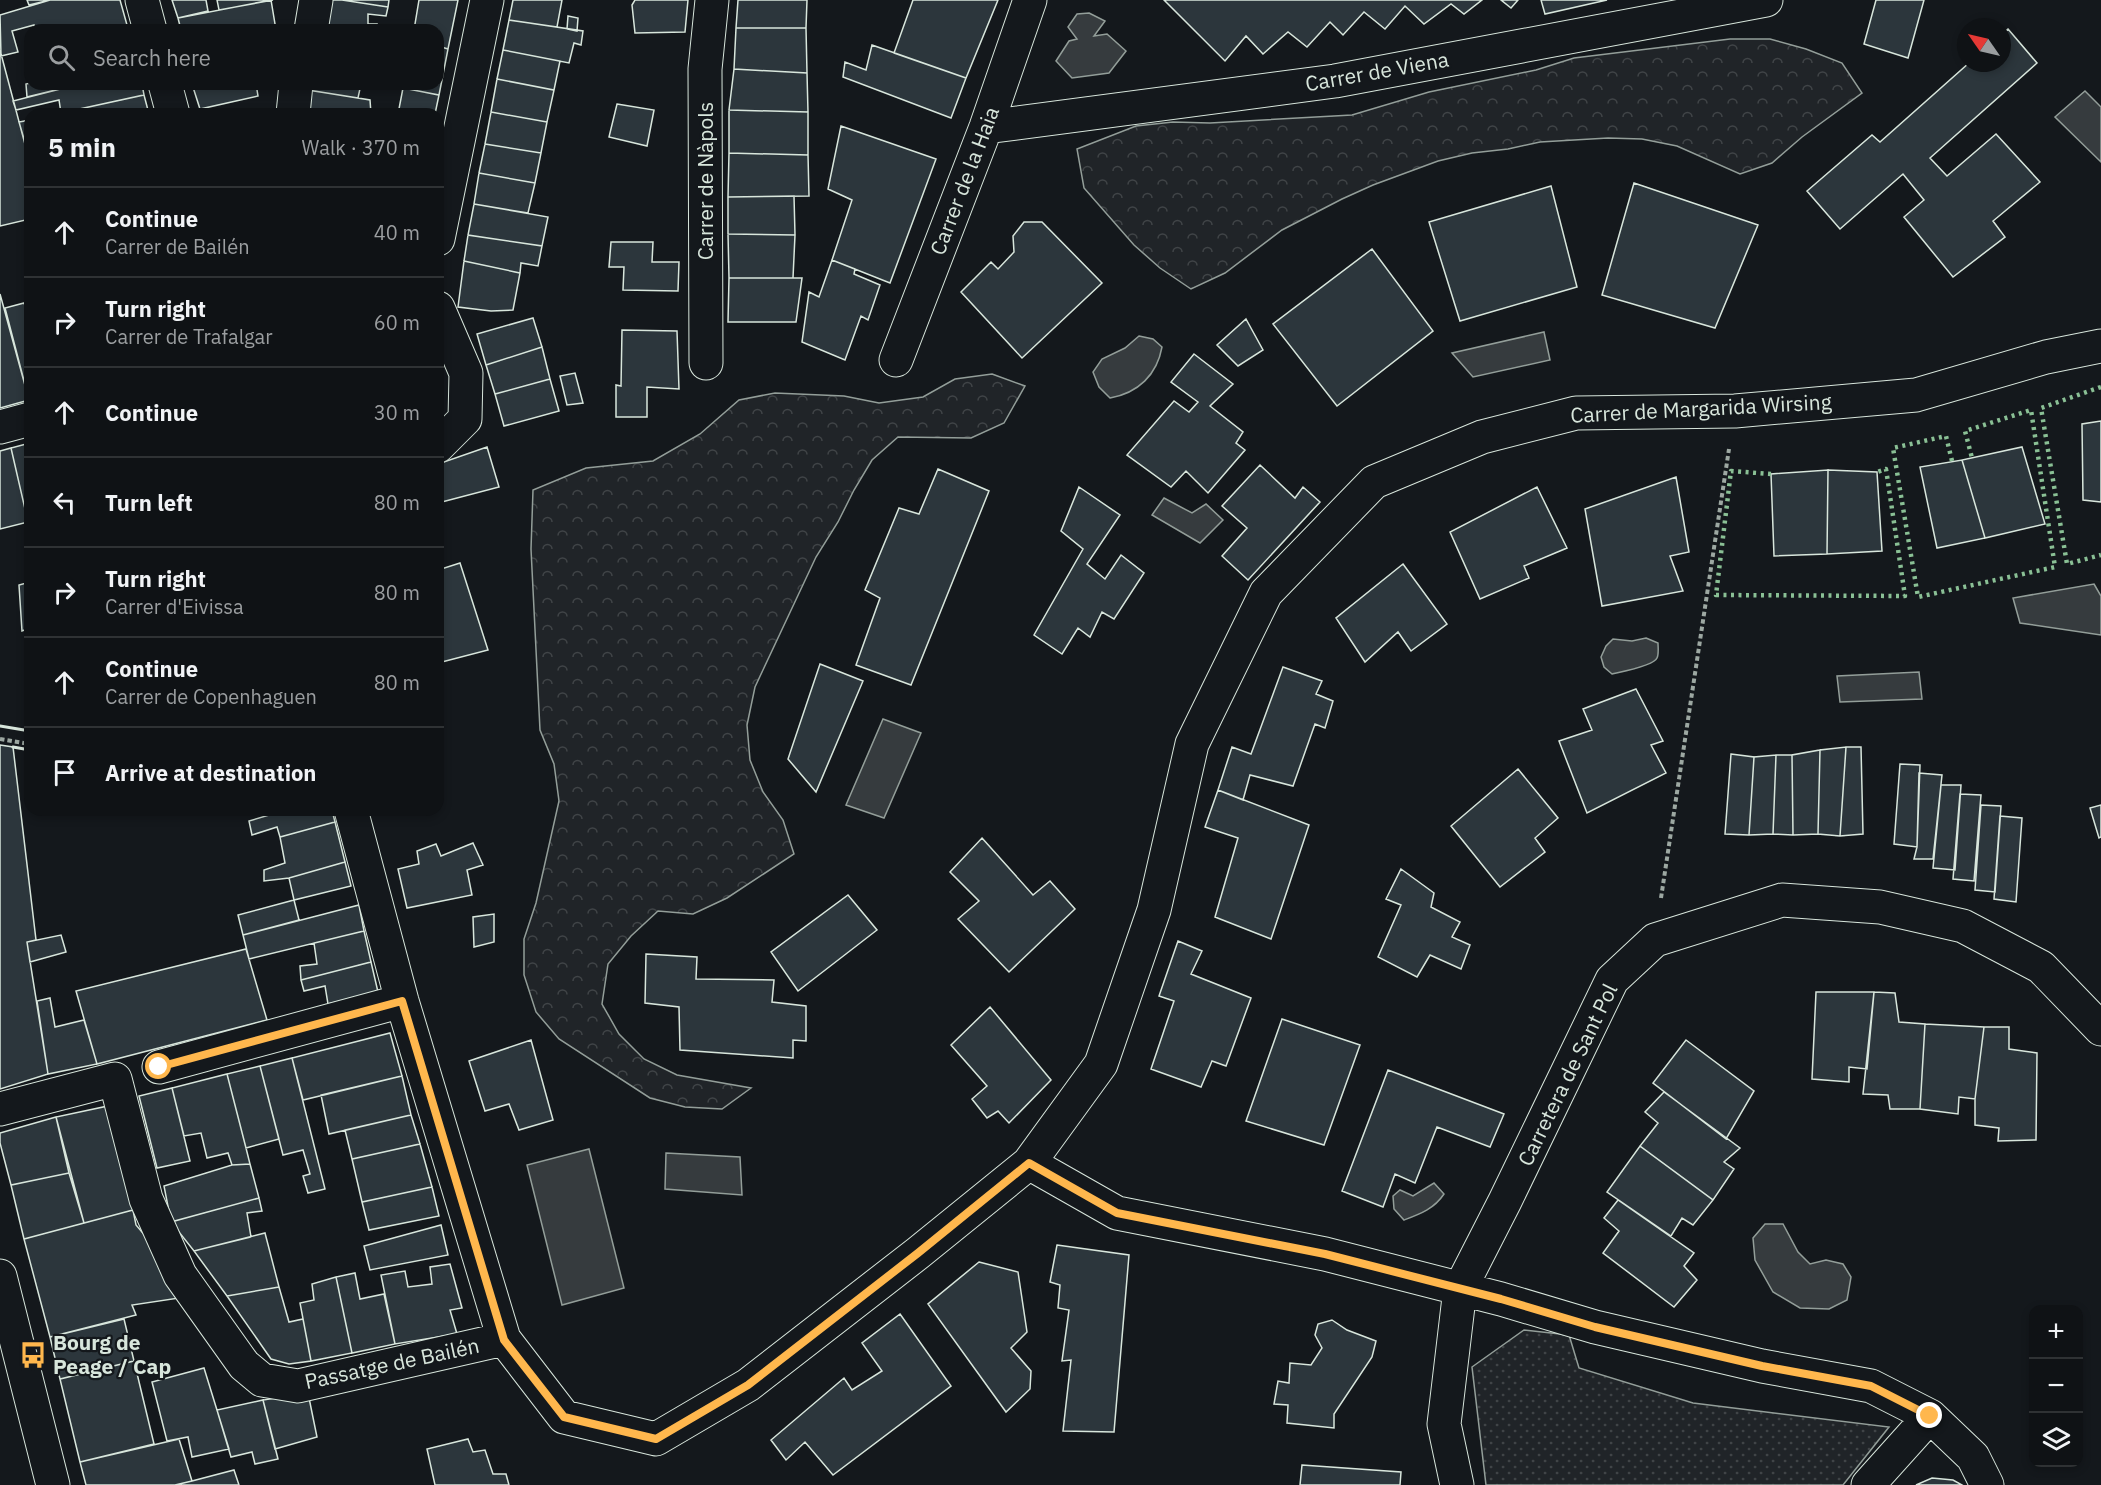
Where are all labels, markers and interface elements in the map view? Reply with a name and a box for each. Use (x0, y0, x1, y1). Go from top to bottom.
north arrow (1957, 18, 2011, 72)
search box (24, 24, 444, 90)
icon: search (45, 41, 78, 74)
text: Search here (93, 43, 211, 72)
street label: Carrer de Viena (1303, 45, 1451, 97)
street label: Carrer de Nàpols (691, 102, 719, 260)
street label: Carrer de la Haia (923, 102, 1005, 259)
text: 5 min (48, 130, 116, 164)
text: Walk · 370 m (302, 134, 420, 161)
text: Continue (105, 204, 198, 233)
icon: ahead (48, 216, 81, 249)
text: 40 m (374, 219, 420, 246)
text: Carrer de Bailén (105, 233, 250, 260)
text: Turn right (105, 294, 206, 323)
icon: right (48, 306, 81, 339)
text: 60 m (374, 309, 420, 336)
text: Carrer de Trafalgar (105, 323, 273, 350)
street label: Carrer de Margarida Wirsing (1570, 387, 1832, 429)
icon: ahead (48, 396, 81, 429)
text: Continue (105, 398, 198, 427)
text: 30 m (374, 399, 420, 426)
icon: left (48, 486, 81, 519)
text: Turn left (105, 488, 193, 517)
text: 80 m (374, 489, 420, 516)
text: Turn right (105, 564, 206, 593)
icon: right (48, 576, 81, 609)
text: 80 m (374, 579, 420, 606)
text: Carrer d'Eivissa (105, 593, 244, 620)
text: Continue (105, 654, 198, 683)
icon: ahead (48, 666, 81, 699)
text: 80 m (374, 669, 420, 696)
text: Carrer de Copenhaguen (105, 683, 317, 710)
icon: arrive (48, 756, 81, 789)
text: Arrive at destination (105, 758, 316, 787)
street label: Carretera de Sant Pol (1511, 978, 1624, 1171)
route start (145, 1053, 171, 1079)
map controls (2029, 1305, 2083, 1467)
button: + (2029, 1305, 2083, 1359)
place label: Bourg de Peage / Cap (53, 1328, 171, 1380)
street label: Passatge de Bailén (302, 1331, 482, 1395)
bus stop icon: Bourg de Peage / Cap (18, 1340, 48, 1370)
button: − (2029, 1359, 2083, 1413)
route end (1916, 1402, 1942, 1428)
button: layers (2029, 1413, 2083, 1467)

